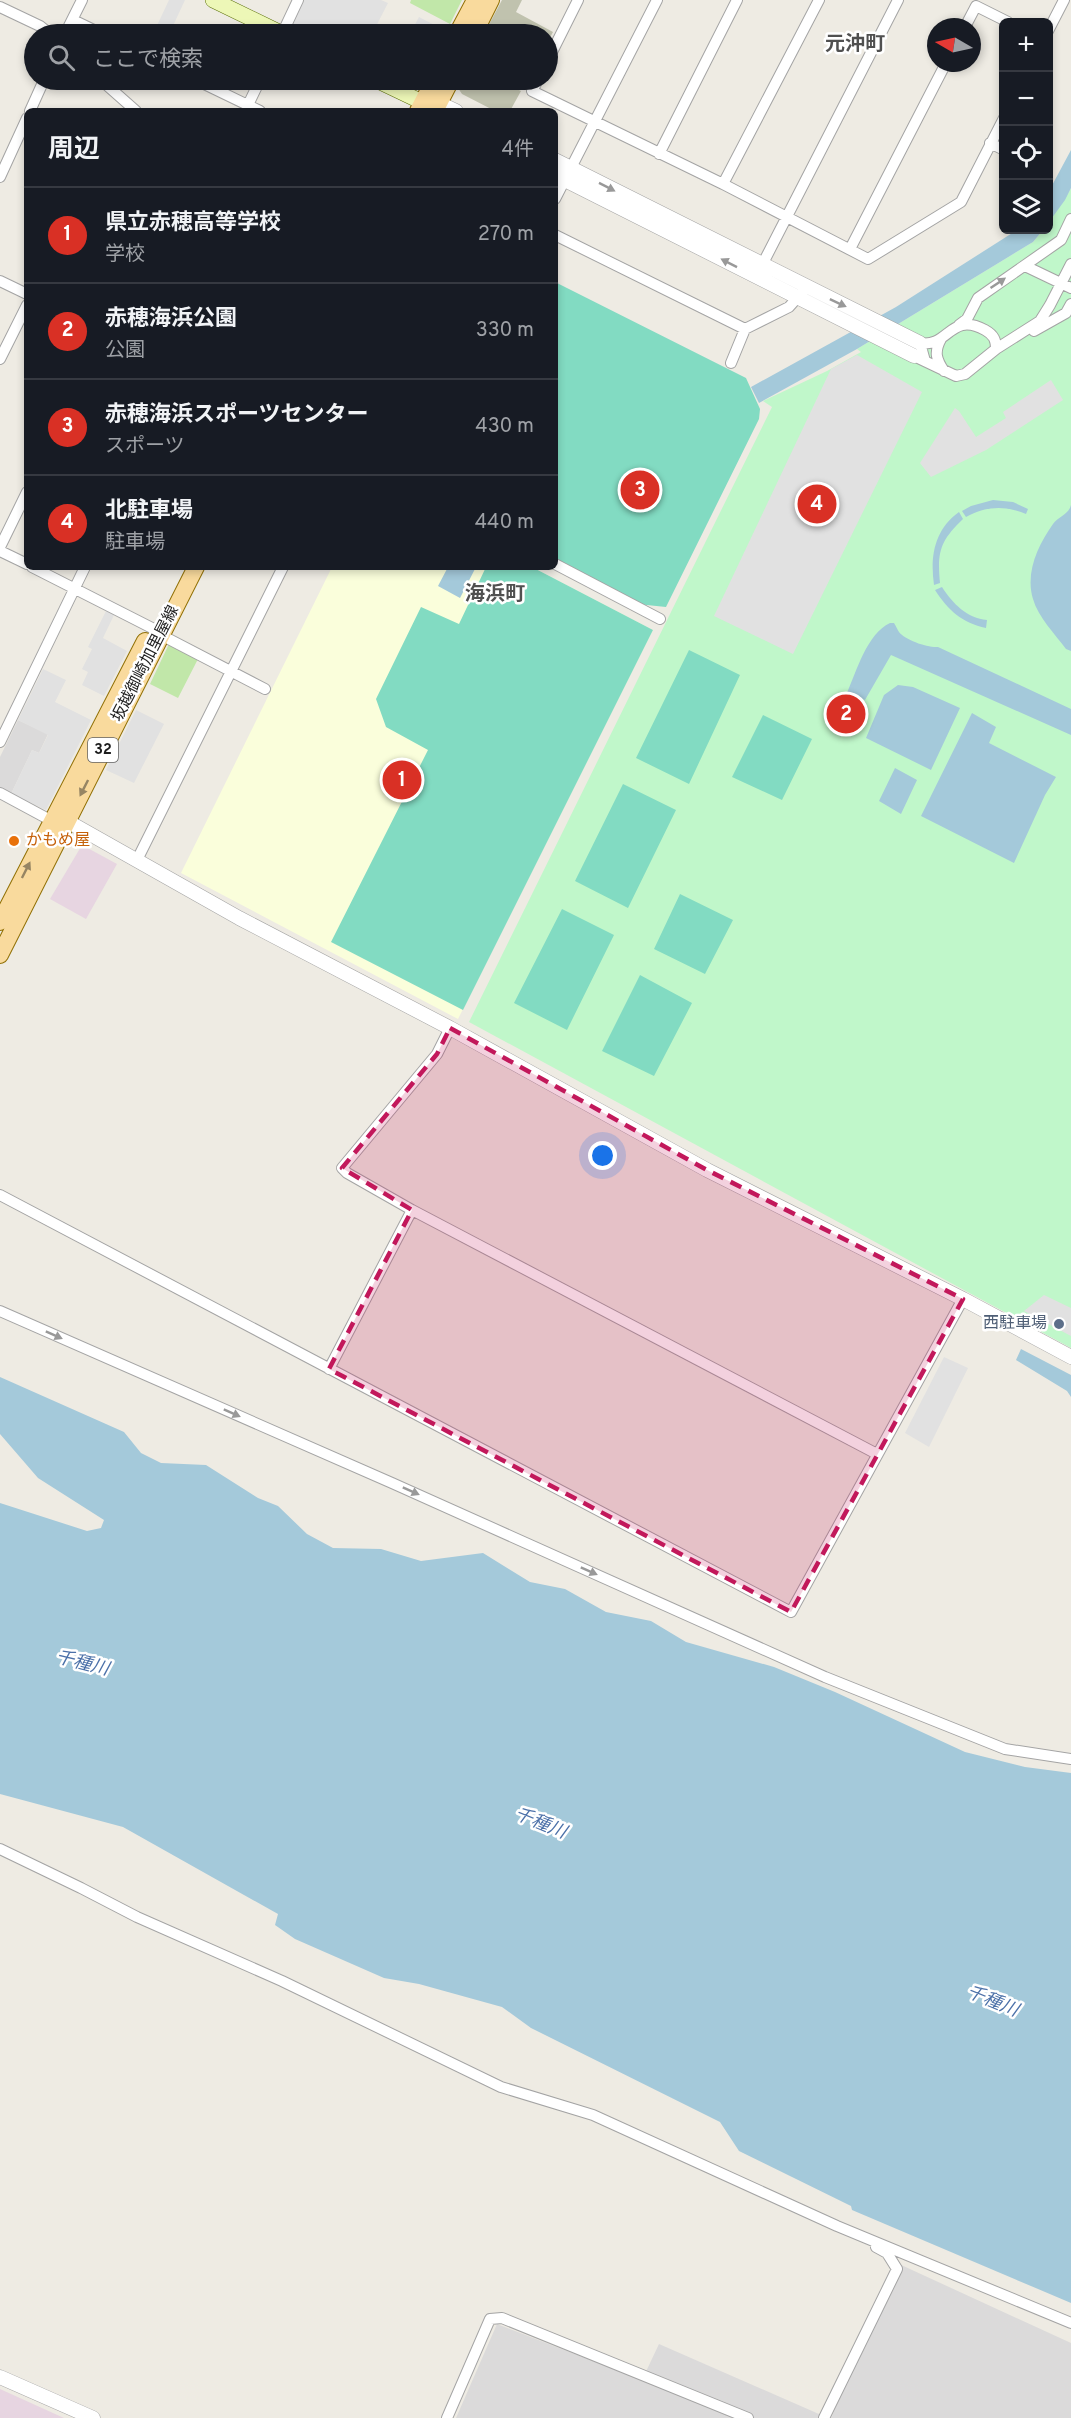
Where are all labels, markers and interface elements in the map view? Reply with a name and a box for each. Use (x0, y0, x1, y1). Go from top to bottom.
north arrow (927, 18, 981, 72)
map controls (999, 18, 1053, 234)
button: + (999, 18, 1053, 72)
search box (24, 24, 558, 90)
district label: 元沖町 (825, 32, 885, 58)
icon: search (45, 41, 78, 74)
text: ここで検索 (93, 47, 203, 74)
button: − (999, 72, 1053, 126)
button: locate (999, 126, 1053, 180)
text: 周辺 (48, 134, 100, 167)
text: 4件 (502, 137, 534, 163)
button: layers (999, 180, 1053, 234)
one-way arrow (599, 182, 616, 191)
text: 県立赤穂高等学校 (105, 210, 281, 237)
text: 1 (64, 222, 72, 248)
text: 270 m (478, 222, 534, 248)
text: 学校 (105, 242, 145, 268)
one-way arrow (720, 258, 737, 268)
one-way arrow (990, 277, 1006, 289)
one-way arrow (829, 298, 846, 307)
text: 赤穂海浜公園 (105, 306, 237, 333)
text: 2 (61, 318, 74, 344)
text: 330 m (476, 318, 534, 344)
text: 公園 (105, 338, 145, 364)
text: 赤穂海浜スポーツセンター (105, 402, 369, 429)
text: 3 (62, 414, 74, 440)
text: 430 m (475, 414, 534, 440)
text: スポーツ (105, 434, 185, 460)
pin: 3 (620, 468, 660, 512)
pin: 4 (798, 482, 836, 526)
text: 北駐車場 (105, 498, 193, 525)
text: 4 (61, 510, 74, 536)
text: 440 m (475, 510, 534, 536)
text: 駐車場 (105, 530, 165, 556)
district label: 海浜町 (465, 582, 525, 608)
street label: 坂越御崎加里屋線 (108, 602, 184, 726)
pin: 2 (826, 692, 866, 736)
road number: 32 (88, 738, 118, 762)
pin: 1 (382, 758, 422, 802)
one-way arrow (79, 779, 89, 796)
place label: かもめ屋 (26, 831, 90, 851)
marker: かもめ屋 (7, 834, 21, 848)
one-way arrow (22, 862, 31, 879)
your location (588, 1141, 617, 1170)
place label: 西駐車場 (983, 1314, 1047, 1334)
marker: 西駐車場 (1052, 1317, 1066, 1331)
one-way arrow (45, 1330, 62, 1339)
one-way arrow (223, 1409, 241, 1418)
one-way arrow (402, 1486, 420, 1496)
one-way arrow (580, 1566, 597, 1575)
water label: 千種川 (53, 1646, 113, 1682)
water label: 千種川 (511, 1803, 571, 1846)
water label: 千種川 (963, 1981, 1023, 2024)

